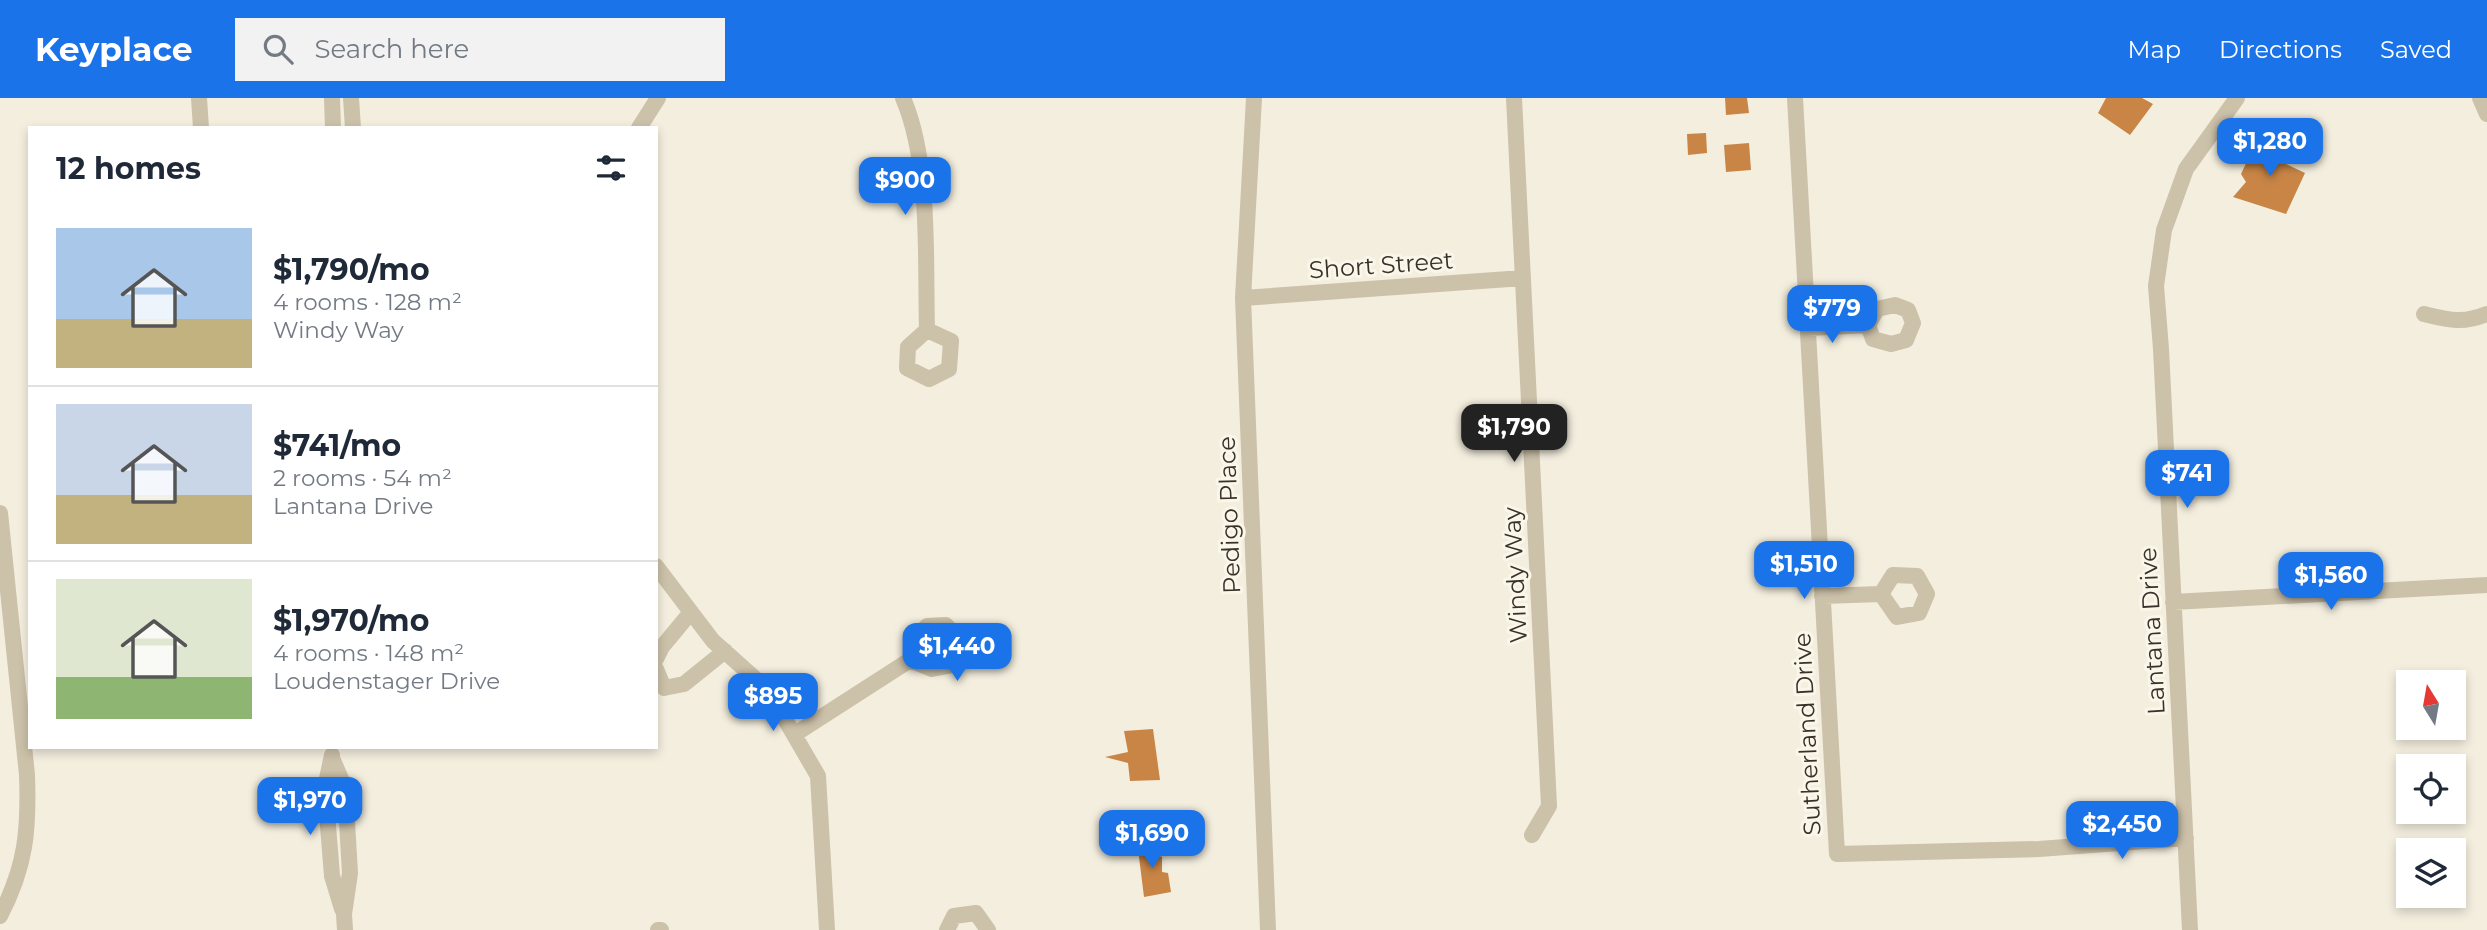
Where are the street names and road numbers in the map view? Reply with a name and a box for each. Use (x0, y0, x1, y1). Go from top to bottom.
street label: Short Street (1308, 245, 1454, 285)
street label: Pedigo Place (1212, 436, 1246, 594)
street label: Windy Way (1497, 506, 1533, 644)
street label: Lantana Drive (2133, 547, 2171, 715)
street label: Sutherland Drive (1787, 632, 1827, 836)

